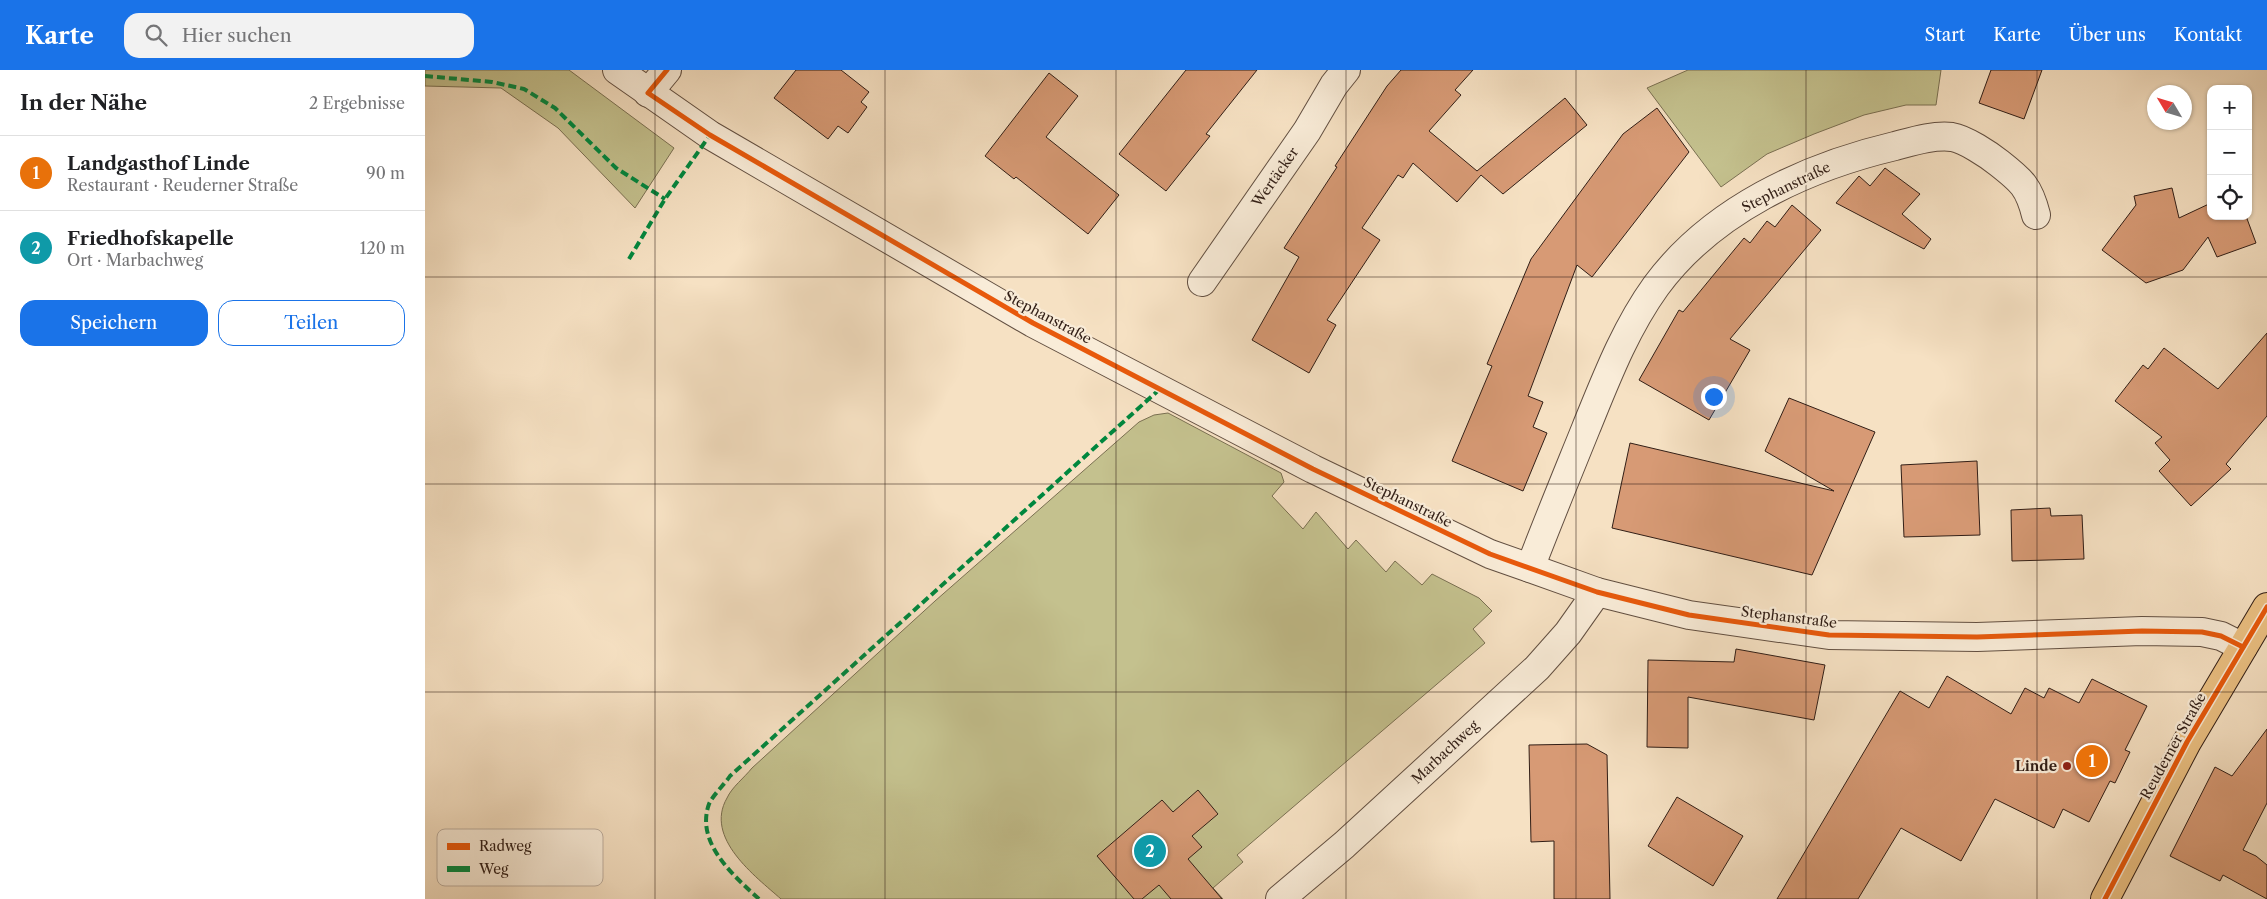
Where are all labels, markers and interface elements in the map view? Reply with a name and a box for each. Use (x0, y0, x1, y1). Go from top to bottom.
search box (124, 13, 474, 58)
text: Karte (25, 21, 94, 50)
icon: search (142, 21, 170, 49)
text: Hier suchen (182, 24, 292, 47)
text: Start (1925, 24, 1965, 46)
text: Karte (1993, 24, 2041, 46)
text: Über uns (2069, 24, 2146, 46)
text: Kontakt (2174, 24, 2242, 46)
north arrow (2147, 85, 2192, 130)
map controls (2207, 85, 2252, 220)
button: + (2207, 85, 2252, 130)
text: In der Nähe (20, 90, 147, 115)
text: 2 Ergebnisse (309, 93, 405, 113)
button: − (2207, 130, 2252, 175)
street label: Wertäcker (1247, 144, 1302, 211)
text: Landgasthof Linde (67, 152, 250, 175)
street label: Stephanstraße (1739, 158, 1833, 216)
text: 1 (32, 163, 40, 183)
text: 90 m (366, 163, 405, 183)
text: Restaurant · Reuderner Straße (67, 175, 298, 195)
button: locate (2207, 175, 2252, 220)
text: Friedhofskapelle (67, 227, 234, 250)
text: 2 (31, 238, 41, 258)
text: 120 m (360, 238, 405, 258)
text: Ort · Marbachweg (67, 250, 203, 270)
street label: Stephanstraße (1001, 286, 1095, 348)
button: Speichern (20, 300, 208, 346)
button: Teilen (218, 300, 405, 346)
your location (1701, 384, 1727, 410)
street label: Stephanstraße (1361, 473, 1455, 531)
street label: Stephanstraße (1740, 602, 1838, 632)
street label: Reuderner Straße (2136, 689, 2210, 802)
street label: Marbachweg (1408, 716, 1483, 788)
pin: 1 (2076, 742, 2108, 780)
place label: Linde (2015, 757, 2057, 775)
marker: Linde (2061, 760, 2073, 772)
legend (437, 829, 603, 886)
pin: 2 (1134, 832, 1166, 870)
text: Radweg (479, 837, 532, 855)
text: Weg (478, 860, 509, 878)

